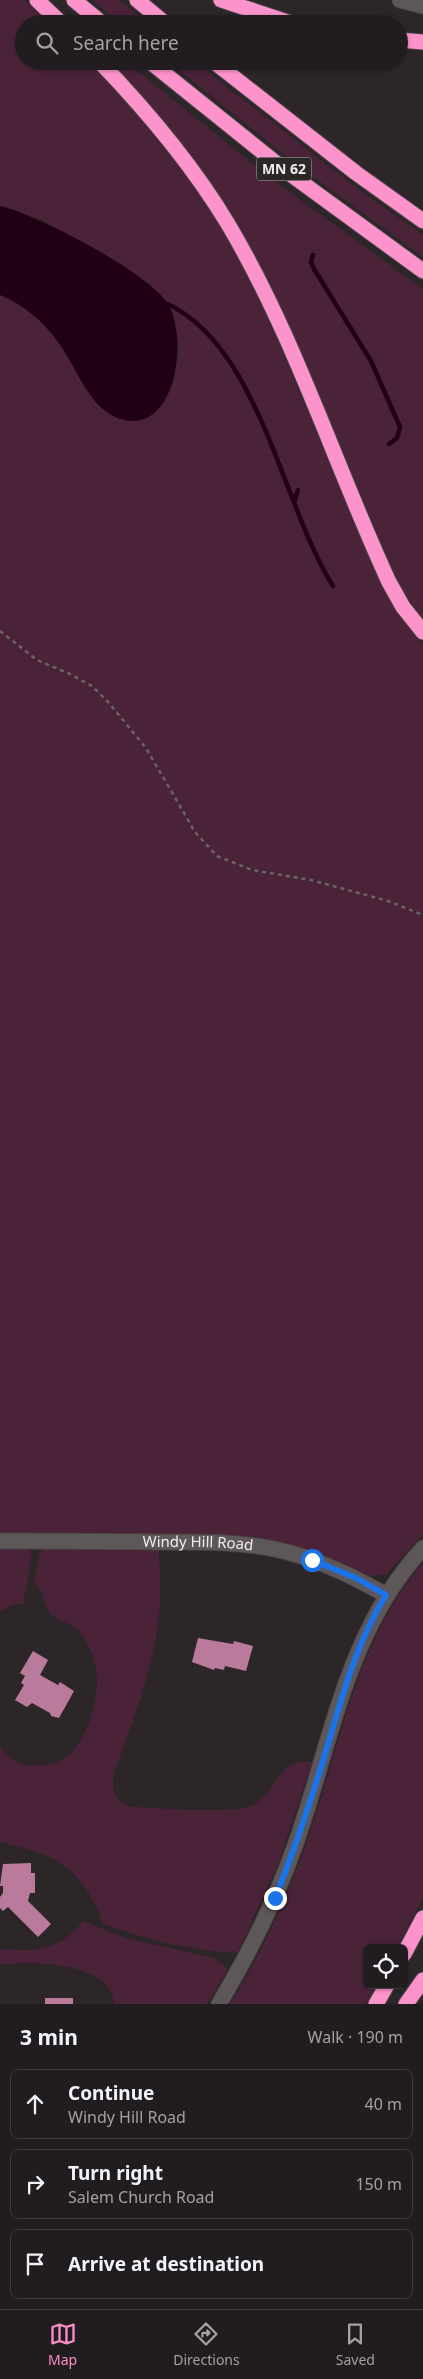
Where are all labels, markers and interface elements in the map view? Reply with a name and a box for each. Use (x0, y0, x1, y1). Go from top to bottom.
search box (15, 15, 408, 70)
icon: search (33, 29, 61, 57)
text: Search here (73, 30, 179, 56)
road number: MN 62 (256, 157, 312, 180)
street label: Windy Hill Road (143, 1531, 254, 1554)
route start (301, 1549, 324, 1572)
route end (264, 1887, 287, 1910)
map controls (363, 1944, 408, 1989)
button: locate (363, 1944, 408, 1989)
text: 3 min (20, 2023, 78, 2051)
text: Walk · 190 m (308, 2026, 403, 2048)
text: Continue (68, 2080, 154, 2106)
icon: ahead (21, 2090, 49, 2118)
text: 40 m (365, 2093, 402, 2115)
text: Windy Hill Road (68, 2106, 186, 2128)
text: Turn right (68, 2160, 163, 2186)
icon: right (21, 2170, 49, 2198)
text: 150 m (355, 2173, 402, 2195)
text: Salem Church Road (68, 2186, 214, 2208)
icon: arrive (21, 2250, 49, 2278)
text: Arrive at destination (68, 2251, 264, 2277)
tab: Map (48, 2320, 77, 2369)
tab: Directions (173, 2320, 240, 2369)
tab: Saved (336, 2320, 375, 2369)

